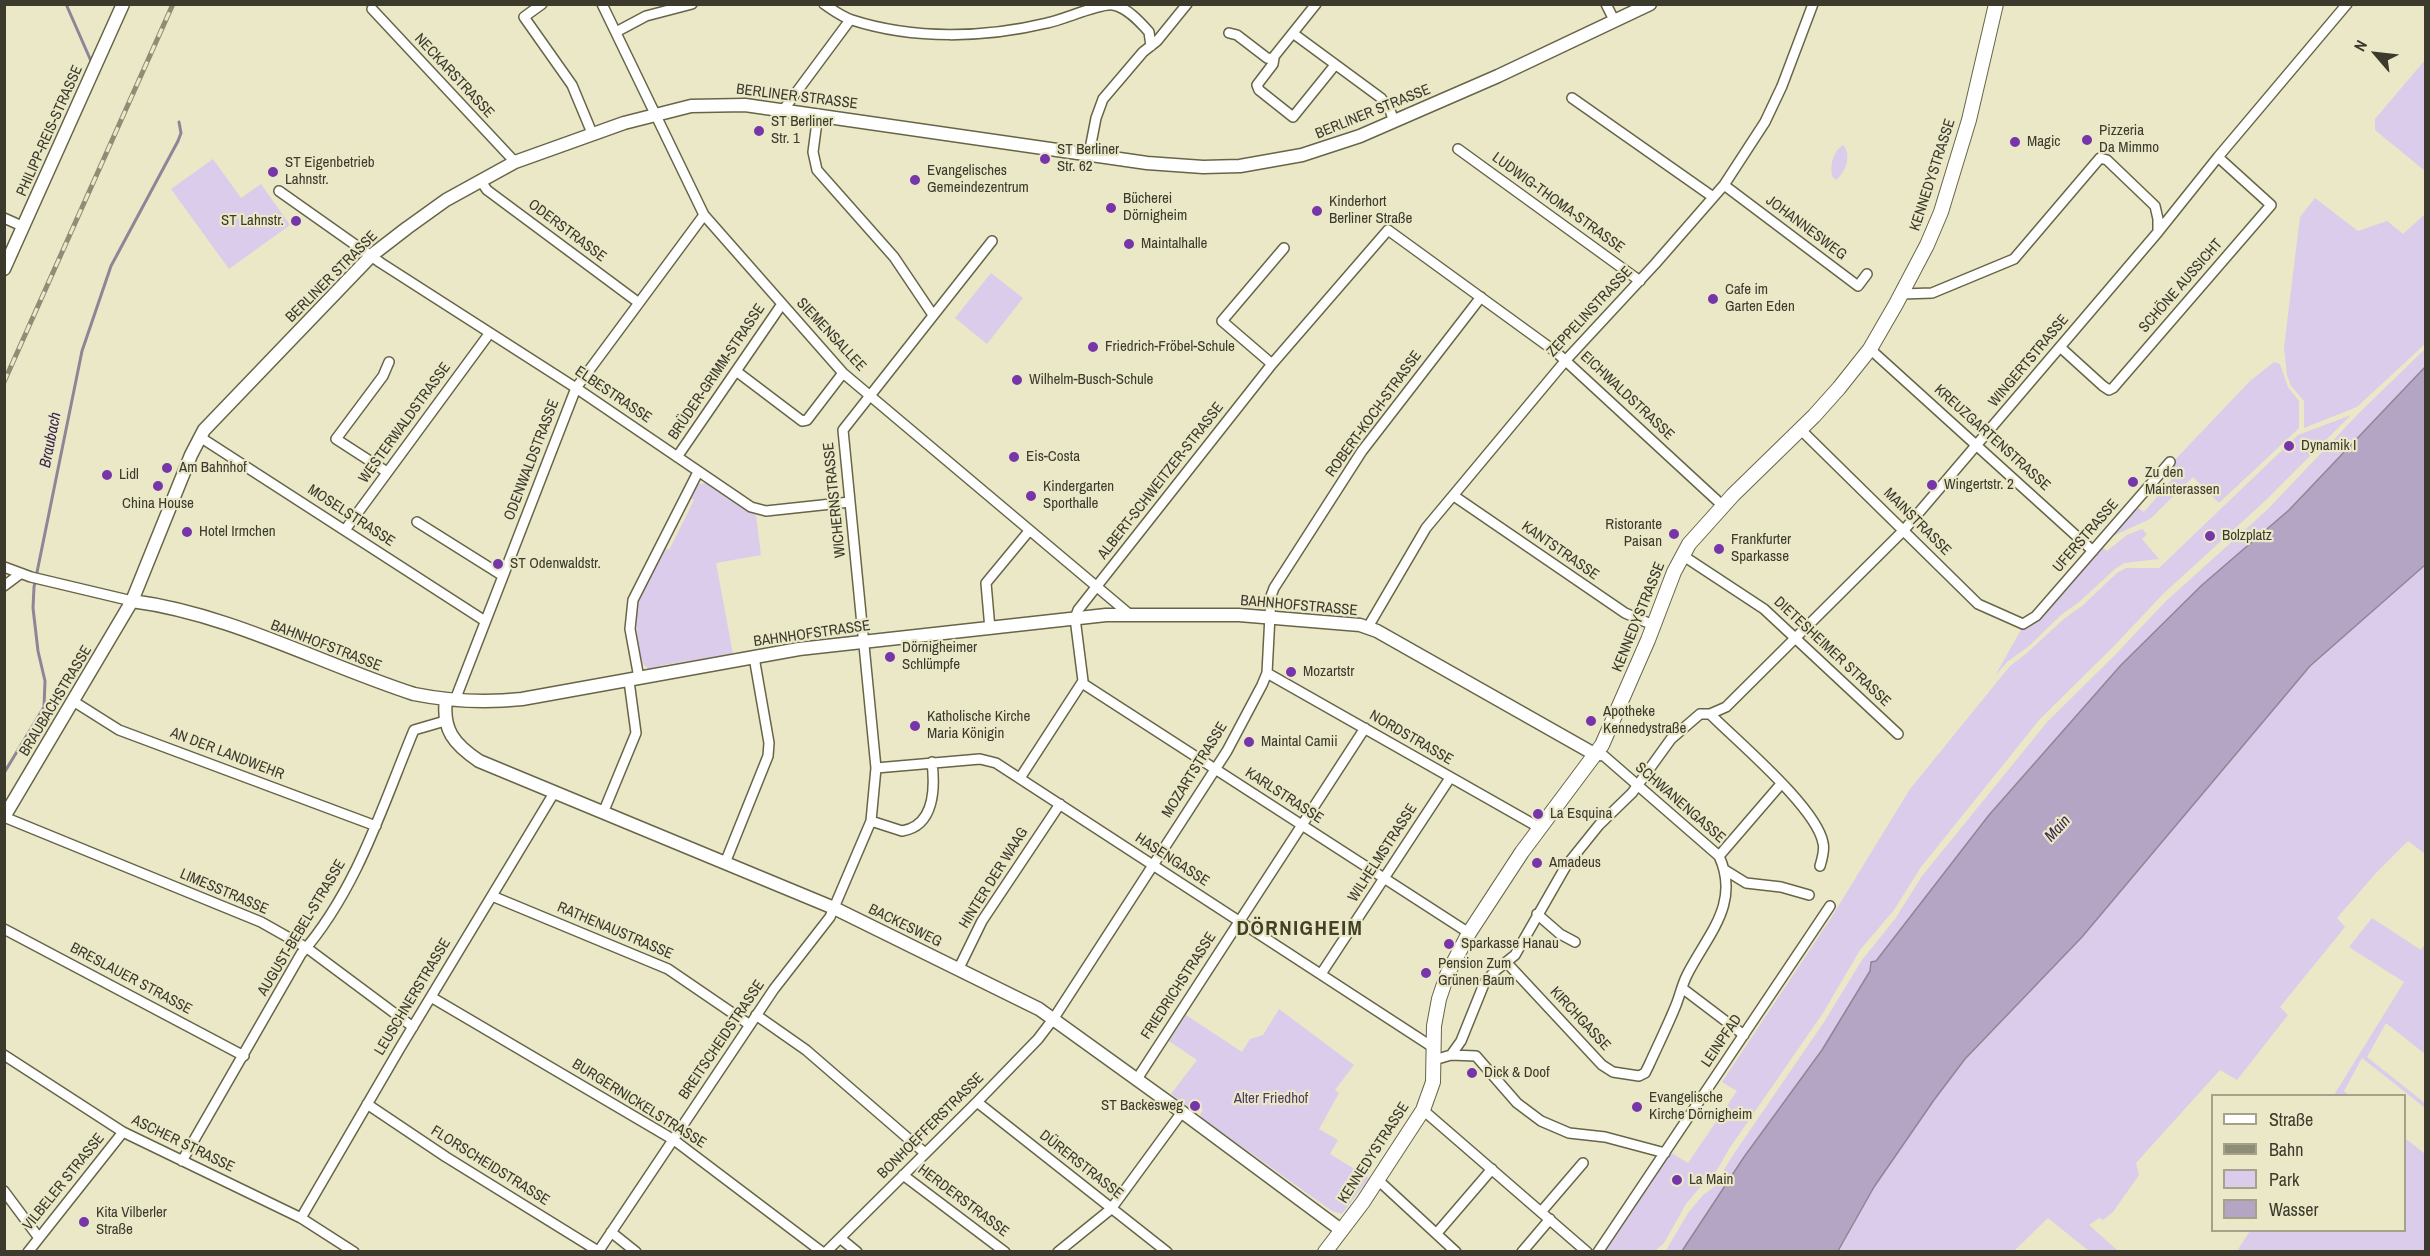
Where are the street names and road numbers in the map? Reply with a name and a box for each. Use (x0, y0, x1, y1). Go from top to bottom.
street label: NECKARSTRASSE (410, 30, 498, 122)
street label: PHILIPP-REIS-STRASSE (13, 63, 87, 199)
street label: BERLINER STRASSE (735, 81, 859, 113)
street label: BERLINER STRASSE (1313, 81, 1433, 143)
street label: KENNEDYSTRASSE (1906, 117, 1960, 233)
street label: LUDWIG-THOMA-STRASSE (1488, 149, 1628, 257)
street label: JOHANNESWEG (1762, 192, 1850, 264)
street label: ODERSTRASSE (524, 196, 610, 266)
street label: BERLINER STRASSE (282, 227, 382, 327)
street label: SCHÖNE AUSSICHT (2135, 235, 2227, 337)
street label: ZEPPELINSTRASSE (1544, 263, 1636, 361)
street label: SIEMENSALLEE (792, 295, 870, 375)
street label: BRÜDER-GRIMM-STRASSE (665, 301, 769, 443)
street label: WINGERTSTRASSE (1985, 311, 2073, 411)
street label: ROBERT-KOCH-STRASSE (1322, 347, 1426, 481)
street label: EICHWALDSTRASSE (1576, 348, 1678, 444)
street label: WESTERWALDSTRASSE (355, 359, 455, 487)
street label: ELBESTRASSE (571, 363, 655, 427)
street label: KREUZGARTENSTRASSE (1930, 381, 2054, 495)
street label: ODENWALDSTRASSE (501, 397, 563, 523)
street label: ALBERT-SCHWEITZER-STRASSE (1094, 399, 1228, 563)
street label: WICHERNSTRASSE (820, 441, 850, 559)
street label: MOSELSTRASSE (304, 481, 398, 551)
street label: MAINSTRASSE (1879, 484, 1955, 560)
street label: UFERSTRASSE (2049, 496, 2123, 576)
street label: KANTSTRASSE (1518, 518, 1602, 584)
street label: KENNEDYSTRASSE (1609, 559, 1669, 675)
street label: BAHNHOFSTRASSE (1240, 592, 1358, 620)
street label: DIETESHEIMER STRASSE (1770, 593, 1894, 711)
street label: BAHNHOFSTRASSE (268, 617, 384, 675)
street label: BAHNHOFSTRASSE (753, 617, 871, 651)
street label: BRAUBACHSTRASSE (16, 642, 96, 760)
street label: NORDSTRASSE (1366, 707, 1456, 769)
street label: MOZARTSTRASSE (1158, 719, 1232, 821)
street label: AN DER LANDWEHR (168, 724, 286, 784)
street label: SCHWANENGASSE (1631, 759, 1729, 847)
street label: KARLSTRASSE (1242, 764, 1326, 828)
street label: WILHELMSTRASSE (1345, 801, 1421, 905)
street label: HINTER DER WAAG (956, 824, 1032, 932)
street label: HASENGASSE (1132, 829, 1212, 891)
street label: AUGUST-BEBEL-STRASSE (254, 857, 350, 999)
street label: LIMESSTRASSE (177, 865, 271, 919)
street label: RATHENAUSTRASSE (554, 898, 676, 964)
street label: BACKESWEG (865, 901, 945, 951)
street label: FRIEDRICHSTRASSE (1138, 929, 1220, 1043)
street label: LEUSCHNERSTRASSE (371, 935, 455, 1059)
street label: BRESLAUER STRASSE (67, 939, 195, 1019)
street label: BREITSCHEIDSTRASSE (675, 977, 769, 1103)
street label: KIRCHGASSE (1546, 983, 1614, 1055)
street label: LEINPFAD (1698, 1011, 1746, 1071)
street label: BURGERNICKELSTRASSE (569, 1055, 709, 1153)
street label: BONHOEFFERSTRASSE (874, 1069, 988, 1183)
street label: KENNEDYSTRASSE (1335, 1099, 1413, 1207)
street label: ASCHER STRASSE (129, 1111, 237, 1177)
street label: FLORSCHEIDSTRASSE (427, 1122, 553, 1210)
street label: DÜRERSTRASSE (1036, 1127, 1126, 1203)
street label: VILBELER STRASSE (19, 1130, 109, 1234)
street label: HERDERSTRASSE (914, 1161, 1012, 1241)

